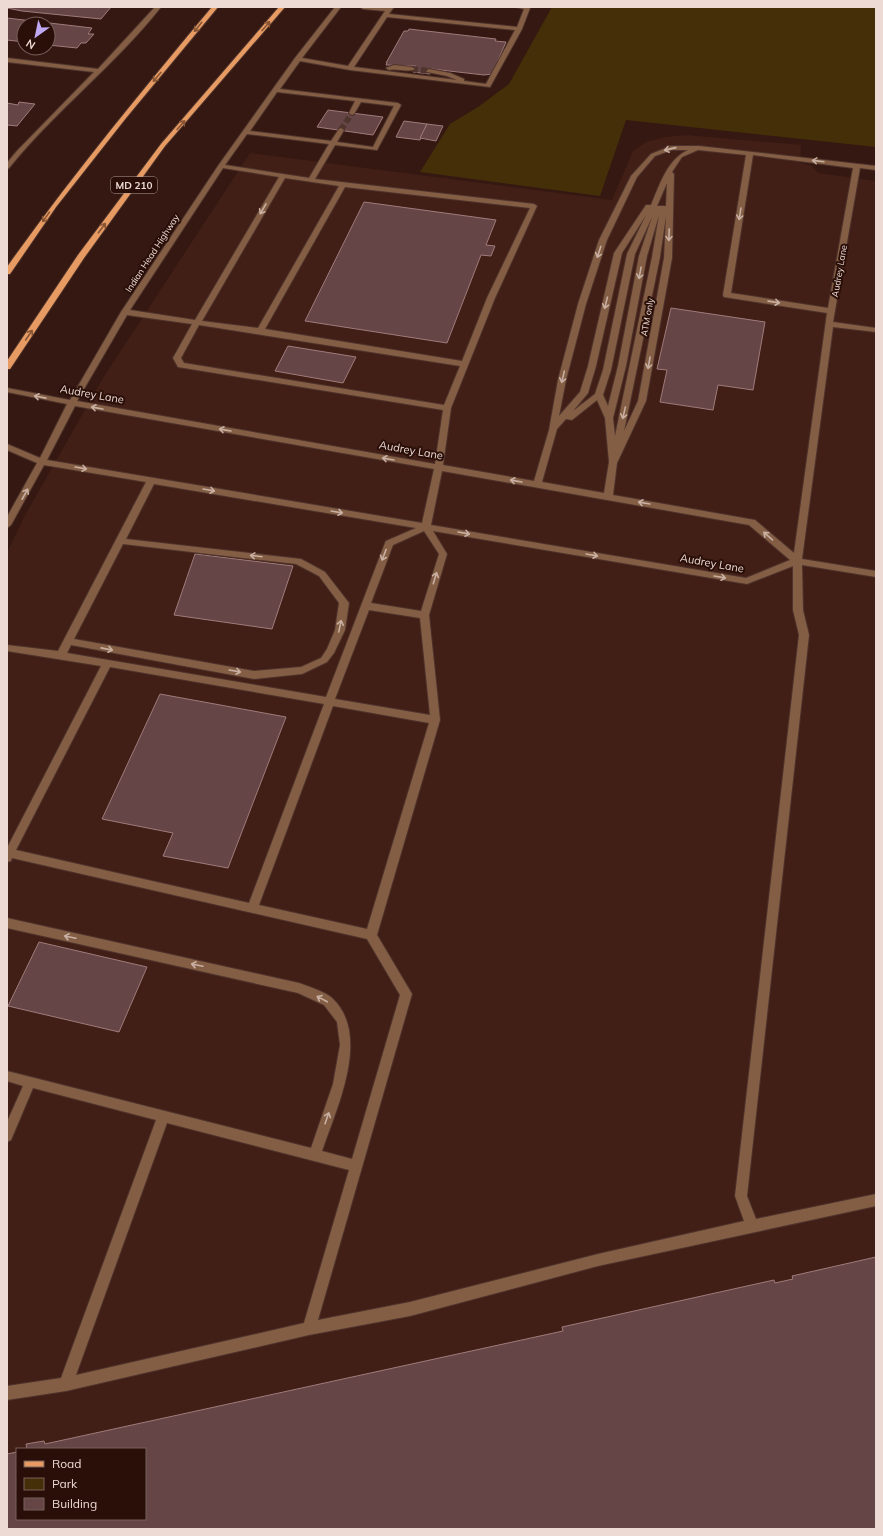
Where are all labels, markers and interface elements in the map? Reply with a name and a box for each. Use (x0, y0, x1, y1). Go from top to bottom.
north arrow (16, 16, 56, 56)
one-way arrow (261, 21, 270, 31)
one-way arrow (194, 22, 203, 33)
text: N (23, 36, 38, 53)
one-way arrow (153, 72, 162, 83)
one-way arrow (177, 119, 186, 130)
one-way arrow (663, 146, 676, 154)
one-way arrow (812, 158, 825, 165)
road number: MD 210 (111, 177, 157, 193)
one-way arrow (259, 203, 267, 215)
one-way arrow (736, 207, 744, 220)
one-way arrow (42, 212, 50, 223)
street label: Indian Head Highway (123, 212, 182, 295)
one-way arrow (98, 222, 106, 233)
one-way arrow (665, 228, 673, 241)
street label: Audrey Lane (829, 244, 850, 298)
one-way arrow (595, 245, 602, 258)
one-way arrow (636, 266, 644, 279)
one-way arrow (602, 296, 609, 309)
street label: ATM only (638, 297, 657, 337)
one-way arrow (767, 298, 780, 306)
one-way arrow (25, 330, 33, 341)
one-way arrow (645, 356, 653, 369)
one-way arrow (559, 370, 566, 383)
street label: Audrey Lane (59, 381, 125, 407)
one-way arrow (33, 392, 46, 400)
one-way arrow (91, 404, 104, 412)
one-way arrow (620, 406, 628, 419)
one-way arrow (219, 426, 232, 434)
street label: Audrey Lane (378, 437, 444, 463)
one-way arrow (382, 454, 395, 462)
one-way arrow (74, 465, 87, 473)
one-way arrow (510, 477, 523, 485)
one-way arrow (202, 487, 215, 495)
one-way arrow (22, 488, 29, 500)
one-way arrow (638, 499, 651, 507)
one-way arrow (330, 508, 343, 516)
one-way arrow (457, 530, 470, 538)
one-way arrow (762, 531, 773, 540)
one-way arrow (380, 549, 388, 561)
street label: Audrey Lane (679, 550, 745, 576)
one-way arrow (585, 551, 598, 559)
one-way arrow (250, 553, 263, 560)
one-way arrow (432, 572, 440, 584)
one-way arrow (714, 573, 727, 581)
one-way arrow (337, 620, 345, 633)
one-way arrow (100, 645, 113, 653)
one-way arrow (228, 668, 241, 676)
one-way arrow (64, 933, 77, 941)
one-way arrow (191, 961, 204, 969)
one-way arrow (316, 995, 328, 1002)
one-way arrow (324, 1112, 332, 1124)
legend (16, 1448, 146, 1520)
text: Road (52, 1456, 81, 1471)
text: Park (52, 1476, 78, 1491)
text: Building (52, 1496, 97, 1511)

